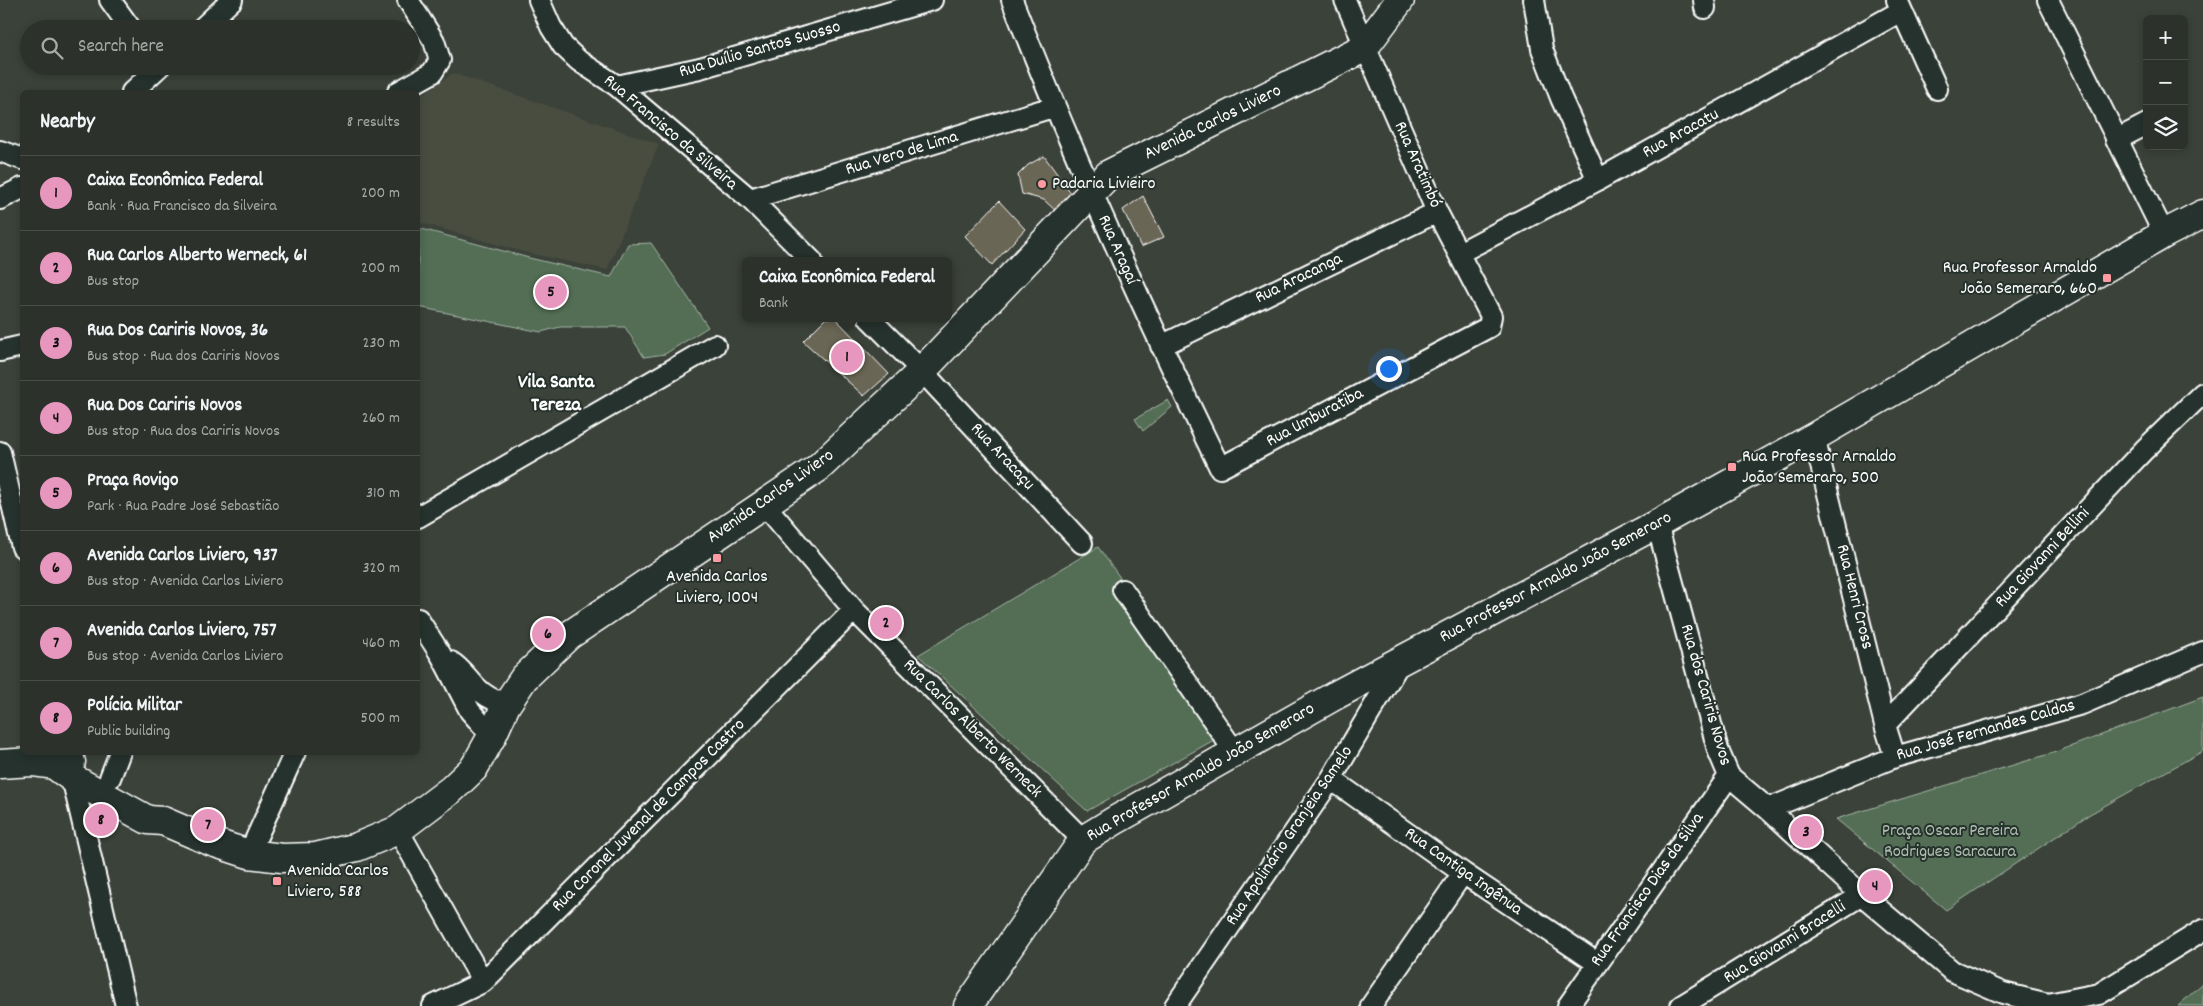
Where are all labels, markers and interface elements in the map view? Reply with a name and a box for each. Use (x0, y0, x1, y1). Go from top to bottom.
street label: Rua Duílio Santos Suosso (676, 15, 844, 85)
map controls (2143, 15, 2188, 150)
button: + (2143, 15, 2188, 60)
search box (20, 20, 420, 75)
icon: search (38, 34, 66, 62)
text: Search here (78, 34, 164, 61)
button: − (2143, 60, 2188, 105)
street label: Rua Francisco da Silveira (597, 69, 743, 197)
street label: Avenida Carlos Liviero (1140, 79, 1286, 167)
street label: Rua Aracatu (1638, 103, 1724, 165)
button: layers (2143, 105, 2188, 150)
text: Nearby (40, 108, 95, 138)
text: 8 results (347, 111, 400, 134)
street label: Rua Aratimbó (1387, 118, 1447, 212)
street label: Rua Vero de Lima (843, 125, 962, 183)
text: Caixa Econômica Federal (87, 168, 263, 195)
place label: Padaria Livieiro (1052, 172, 1155, 197)
marker: Padaria Livieiro (1036, 178, 1048, 190)
text: 1 (54, 182, 58, 205)
text: 200 m (361, 182, 400, 205)
text: Bank · Rua Francisco da Silveira (87, 195, 277, 218)
street label: Rua Aragaí (1091, 211, 1144, 290)
text: Rua Carlos Alberto Werneck, 61 (87, 243, 307, 270)
street label: Rua Aracanga (1251, 247, 1347, 311)
place label: Rua Professor Arnaldo João Semeraro, 660 (1943, 256, 2097, 302)
text: 2 (53, 257, 60, 280)
text: 200 m (361, 257, 400, 280)
popup (742, 257, 952, 322)
text: Caixa Econômica Federal (759, 265, 935, 292)
text: Bus stop (87, 270, 139, 293)
marker: Rua Professor Arnaldo João Semeraro, 660 (2101, 272, 2113, 284)
pin: 5 (535, 273, 567, 311)
text: Bank (759, 292, 788, 315)
text: Rua Dos Cariris Novos, 36 (87, 318, 268, 345)
text: 3 (52, 332, 60, 355)
text: 230 m (363, 332, 400, 355)
pin: 1 (831, 338, 863, 376)
text: Bus stop · Rua dos Cariris Novos (87, 345, 280, 368)
your location (1376, 356, 1402, 382)
district label: Vila Santa Tereza (518, 369, 595, 420)
street label: Rua Umburatiba (1262, 382, 1369, 454)
text: Rua Dos Cariris Novos (87, 393, 242, 420)
text: 4 (53, 407, 59, 430)
text: 260 m (362, 407, 400, 430)
street label: Rua Aracaçu (964, 417, 1040, 497)
text: Bus stop · Rua dos Cariris Novos (87, 420, 280, 443)
street label: Avenida Carlos Liviero (702, 444, 840, 550)
place label: Rua Professor Arnaldo João Semeraro, 500 (1742, 445, 1896, 491)
marker: Rua Professor Arnaldo João Semeraro, 500 (1726, 461, 1738, 473)
text: Praça Rovigo (87, 468, 178, 495)
text: 5 (52, 482, 60, 505)
text: 310 m (366, 482, 400, 505)
text: Park · Rua Padre José Sebastião (87, 495, 279, 518)
street label: Rua Giovanni Bellini (1990, 502, 2096, 614)
street label: Rua Professor Arnaldo João Semeraro (1435, 506, 1677, 650)
street label: Rua Henri Cross (1829, 542, 1879, 652)
text: Avenida Carlos Liviero, 937 (87, 543, 278, 570)
marker: Avenida Carlos Liviero, 1004 (711, 552, 723, 564)
text: 6 (52, 557, 60, 580)
text: 320 m (363, 557, 400, 580)
place label: Avenida Carlos Liviero, 1004 (666, 565, 768, 611)
text: Bus stop · Avenida Carlos Liviero (87, 570, 283, 593)
pin: 2 (870, 604, 902, 642)
pin: 6 (532, 615, 564, 653)
text: Avenida Carlos Liviero, 757 (87, 618, 277, 645)
street label: Rua dos Cariris Novos (1673, 621, 1737, 769)
text: 7 (53, 632, 59, 655)
text: 460 m (362, 632, 400, 655)
text: Bus stop · Avenida Carlos Liviero (87, 645, 283, 668)
street label: Rua Carlos Alberto Werneck (897, 654, 1047, 804)
text: Polícia Militar (87, 693, 182, 720)
street label: Rua José Fernandes Caldas (1894, 693, 2078, 769)
street label: Rua Professor Arnaldo João Semeraro (1082, 697, 1320, 849)
text: 8 (53, 707, 59, 730)
text: 500 m (360, 707, 400, 730)
street label: Rua Coronel Juvenal de Campos Castro (547, 714, 751, 918)
text: Public building (87, 720, 170, 743)
street label: Rua Apolinário Granjeia Samelo (1220, 741, 1360, 931)
pin: 8 (85, 801, 117, 839)
pin: 7 (192, 806, 224, 844)
street label: Rua Francisco Dias da Silva (1585, 807, 1711, 972)
pin: 3 (1790, 813, 1822, 851)
park label: Praça Oscar Pereira Rodrigues Saracura (1882, 819, 2019, 865)
street label: Rua Cantiga Ingênua (1399, 822, 1528, 922)
place label: Avenida Carlos Liviero, 588 (287, 859, 389, 905)
pin: 4 (1859, 867, 1891, 905)
marker: Avenida Carlos Liviero, 588 (271, 875, 283, 887)
street label: Rua Giovanni Bracelli (1719, 895, 1851, 991)

